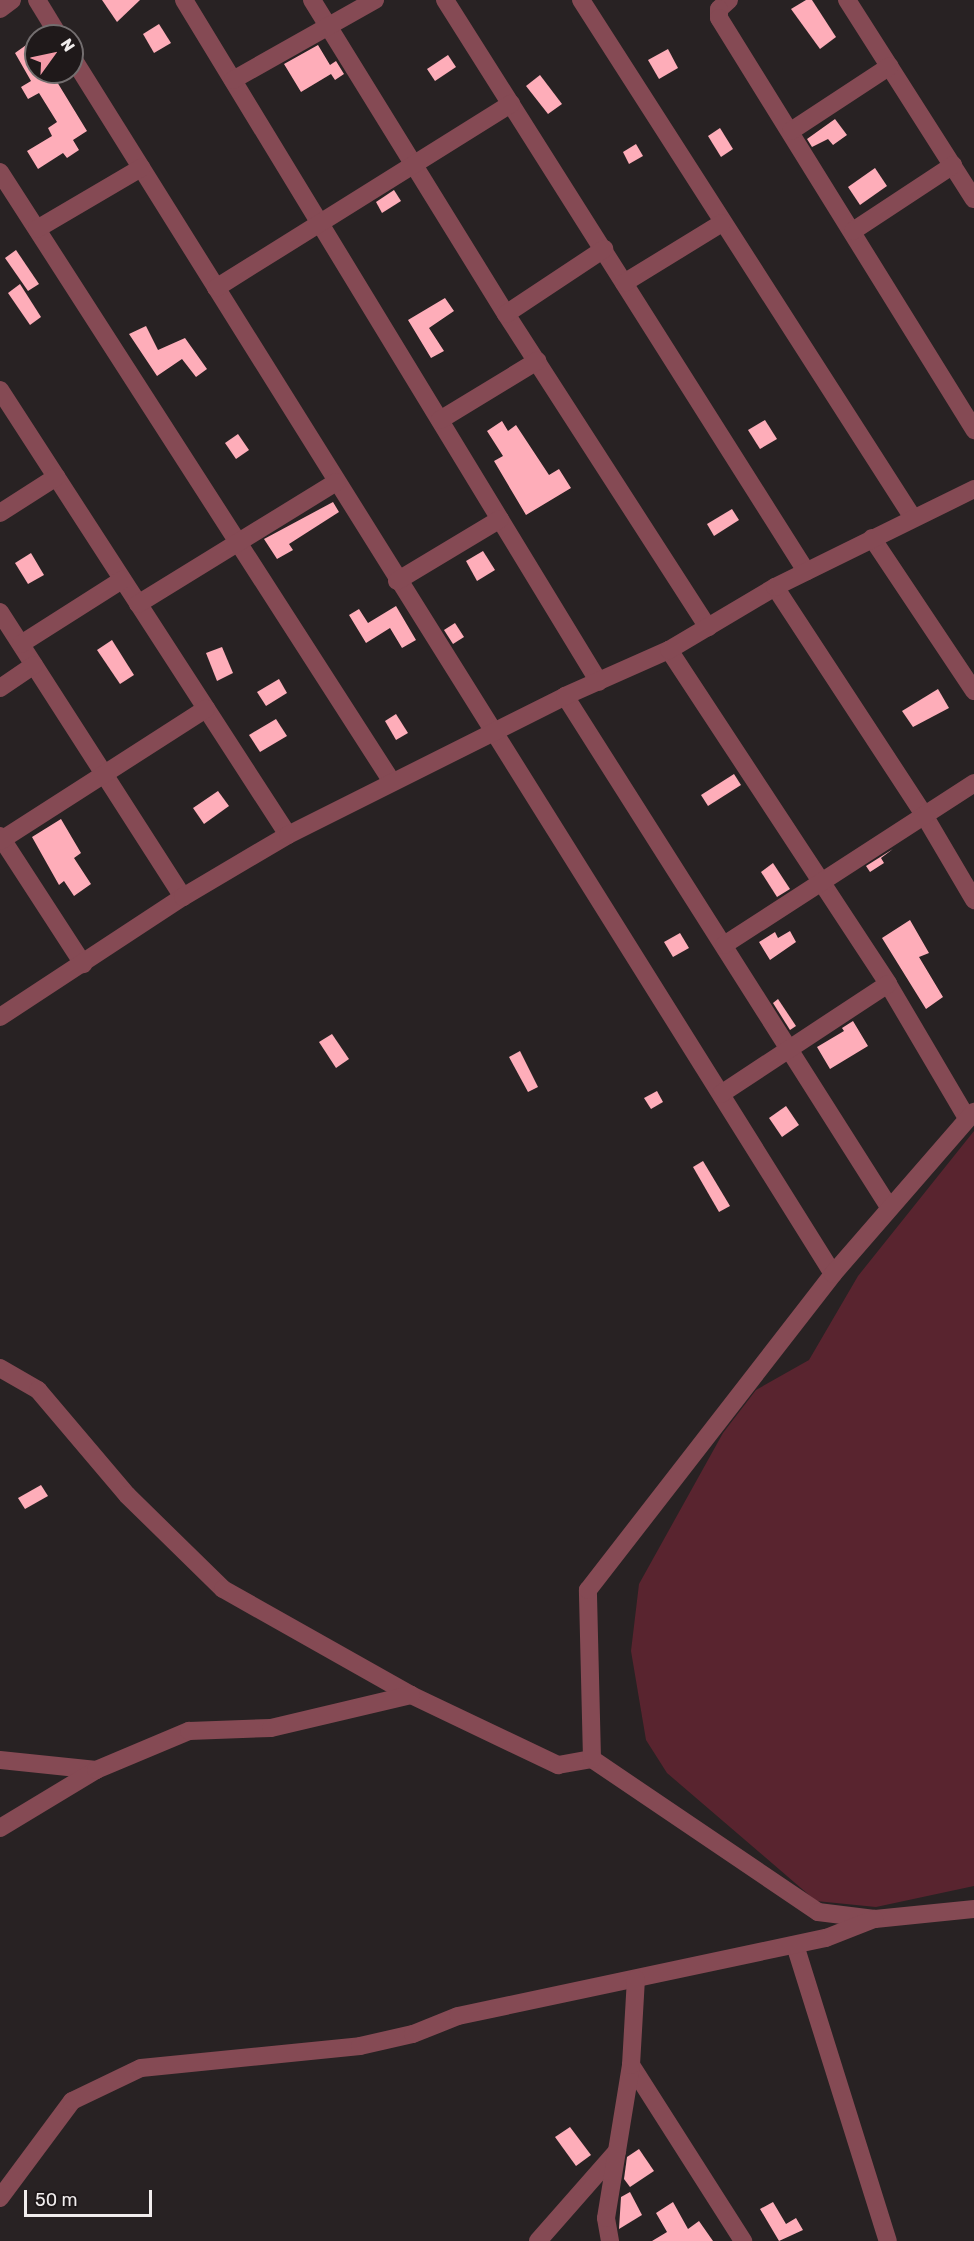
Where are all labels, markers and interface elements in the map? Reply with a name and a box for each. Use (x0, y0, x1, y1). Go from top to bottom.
north arrow (24, 24, 84, 84)
text: N (57, 35, 79, 55)
scale bar (27, 2178, 154, 2216)
text: 50 m (35, 2189, 78, 2211)

